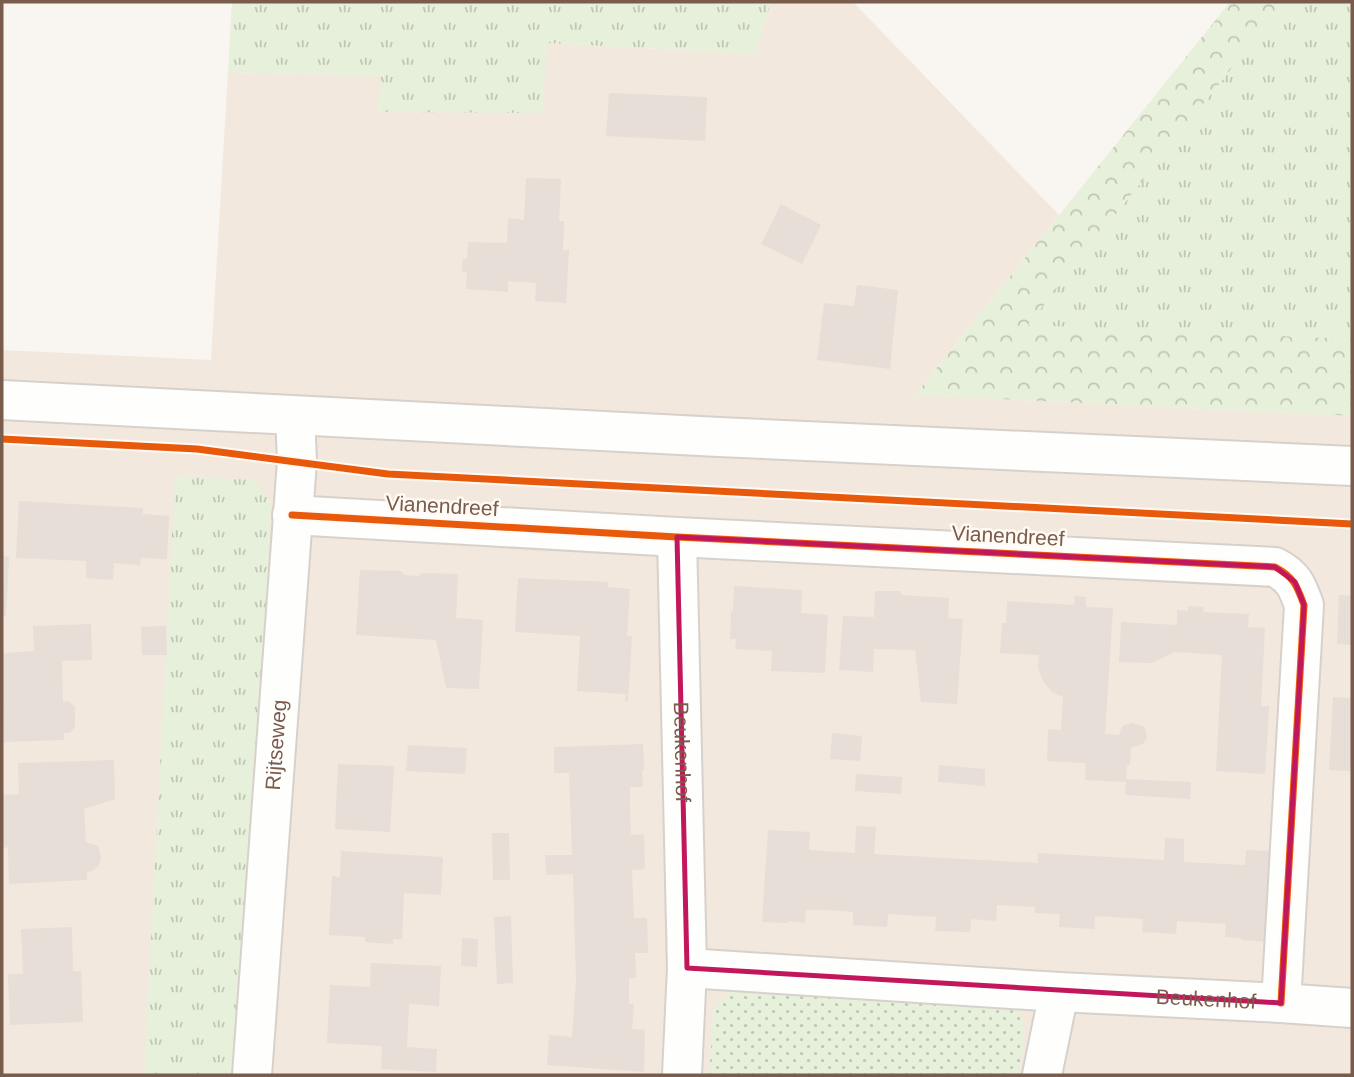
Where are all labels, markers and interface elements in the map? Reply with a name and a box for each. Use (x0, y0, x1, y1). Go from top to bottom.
street label: Vianendreef (385, 491, 499, 520)
street label: Vianendreef (951, 521, 1065, 550)
street label: Rijtseweg (261, 699, 290, 791)
street label: Beukenhof (670, 701, 695, 803)
street label: Beukenhof (1155, 985, 1257, 1013)

